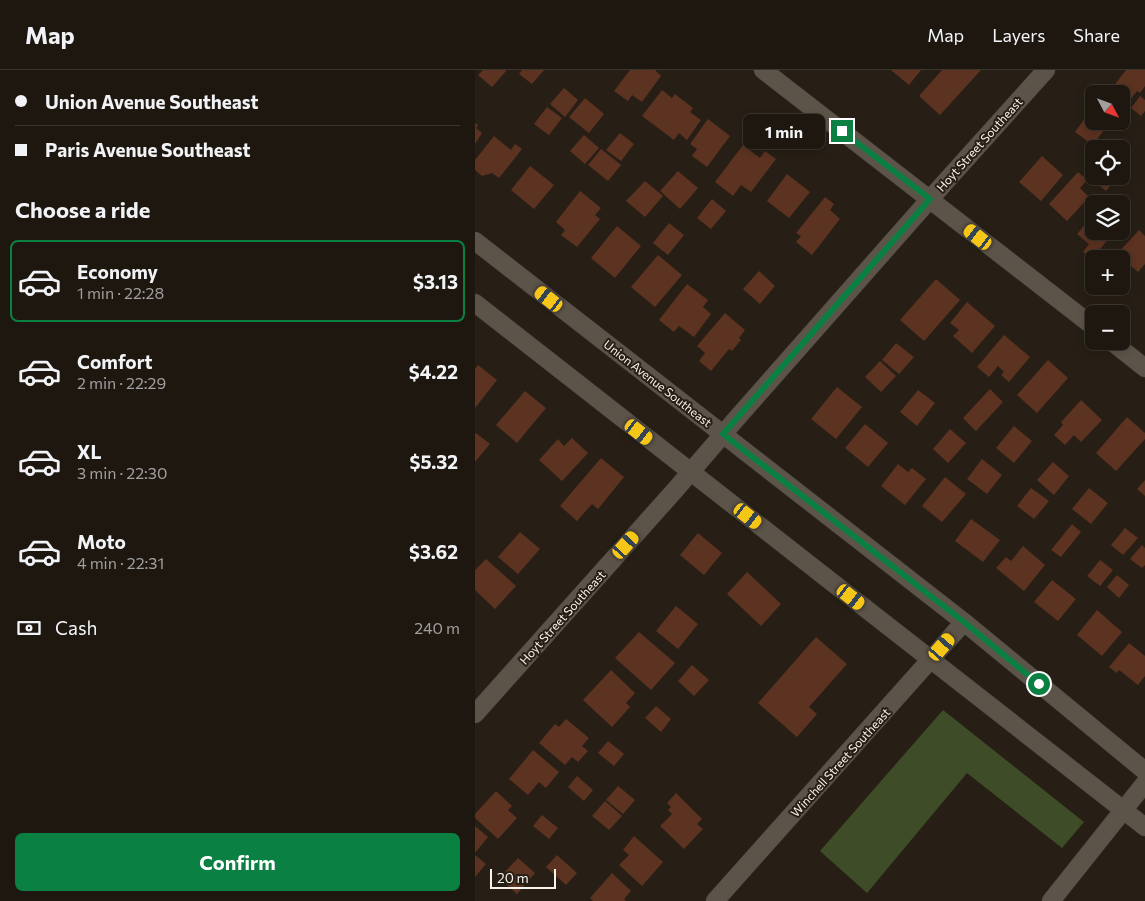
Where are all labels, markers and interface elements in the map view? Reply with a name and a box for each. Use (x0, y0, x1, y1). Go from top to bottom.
text: Map (25, 20, 75, 49)
text: Map (927, 24, 964, 46)
text: Layers (992, 24, 1045, 46)
text: Share (1073, 24, 1120, 46)
north arrow (1085, 85, 1130, 130)
map controls (1085, 85, 1130, 350)
text: Union Avenue Southeast (45, 90, 259, 113)
street label: Hoyt Street Southeast (933, 94, 1025, 194)
callout: 1 min (742, 114, 825, 148)
route end (831, 120, 853, 142)
text: 1 min (765, 122, 803, 141)
text: Paris Avenue Southeast (45, 138, 250, 161)
button: locate (1085, 140, 1130, 185)
button: layers (1085, 195, 1130, 240)
text: Choose a ride (15, 196, 150, 223)
car (961, 222, 994, 252)
button: + (1085, 250, 1130, 295)
icon: car (17, 259, 62, 304)
text: Economy (77, 260, 158, 283)
text: $3.13 (413, 270, 458, 293)
text: 1 min · 22:28 (77, 283, 164, 302)
car (532, 284, 565, 314)
button: − (1085, 305, 1130, 350)
street label: Union Avenue Southeast (601, 337, 715, 430)
icon: car (17, 349, 62, 394)
text: Comfort (77, 350, 153, 373)
text: $4.22 (409, 360, 458, 383)
text: 2 min · 22:29 (77, 373, 166, 392)
car (622, 417, 655, 447)
icon: car (17, 439, 62, 484)
text: XL (77, 440, 102, 463)
text: $5.32 (409, 450, 458, 473)
text: 3 min · 22:30 (77, 463, 167, 482)
car (731, 501, 764, 531)
icon: car (17, 529, 62, 574)
car (610, 529, 641, 561)
text: Moto (77, 530, 126, 553)
text: $3.62 (409, 540, 458, 563)
text: 4 min · 22:31 (77, 553, 164, 572)
street label: Hoyt Street Southeast (516, 567, 608, 667)
car (834, 582, 867, 612)
icon: cash (15, 614, 43, 642)
text: Cash (55, 616, 97, 639)
text: 240 m (414, 618, 460, 637)
car (926, 631, 957, 663)
route start (1028, 673, 1050, 695)
street label: Winchell Street Southeast (787, 705, 893, 819)
button: Confirm (15, 833, 460, 891)
scale bar (490, 866, 556, 889)
text: 20 m (497, 869, 529, 886)

